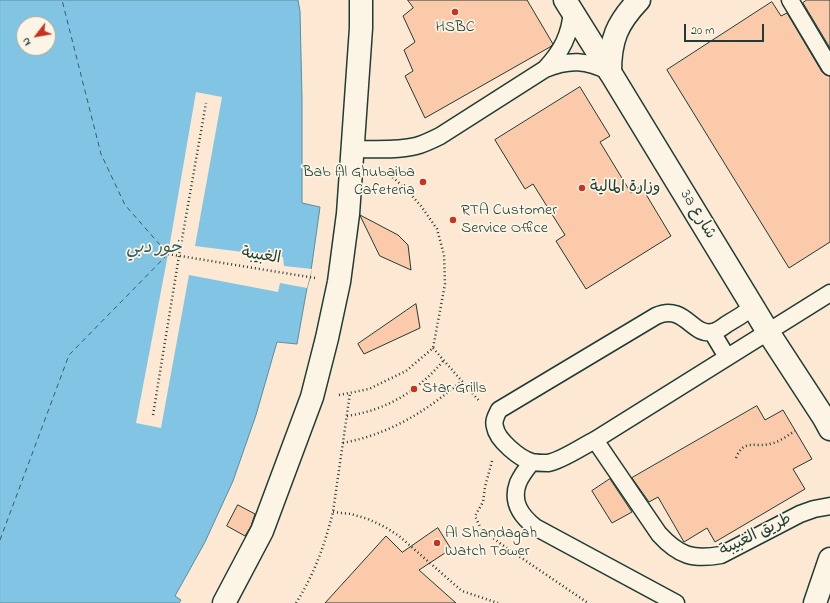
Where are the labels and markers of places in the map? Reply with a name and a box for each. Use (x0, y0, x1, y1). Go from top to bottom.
marker: HSBC (450, 7, 460, 17)
place label: HSBC (435, 18, 475, 38)
place label: Bab Al Ghubaiba Cafeteria (303, 163, 415, 201)
marker: Bab Al Ghubaiba Cafeteria (418, 177, 428, 187)
place label: وزارة المالية (590, 178, 660, 198)
marker: وزارة المالية (577, 183, 587, 193)
place label: RTA Customer Service Office (461, 201, 557, 239)
marker: RTA Customer Service Office (448, 215, 458, 225)
place label: Star Grills (422, 379, 487, 399)
marker: Star Grills (409, 384, 419, 394)
place label: Al Shandagah Watch Tower (445, 524, 537, 562)
marker: Al Shandagah Watch Tower (432, 538, 442, 548)

